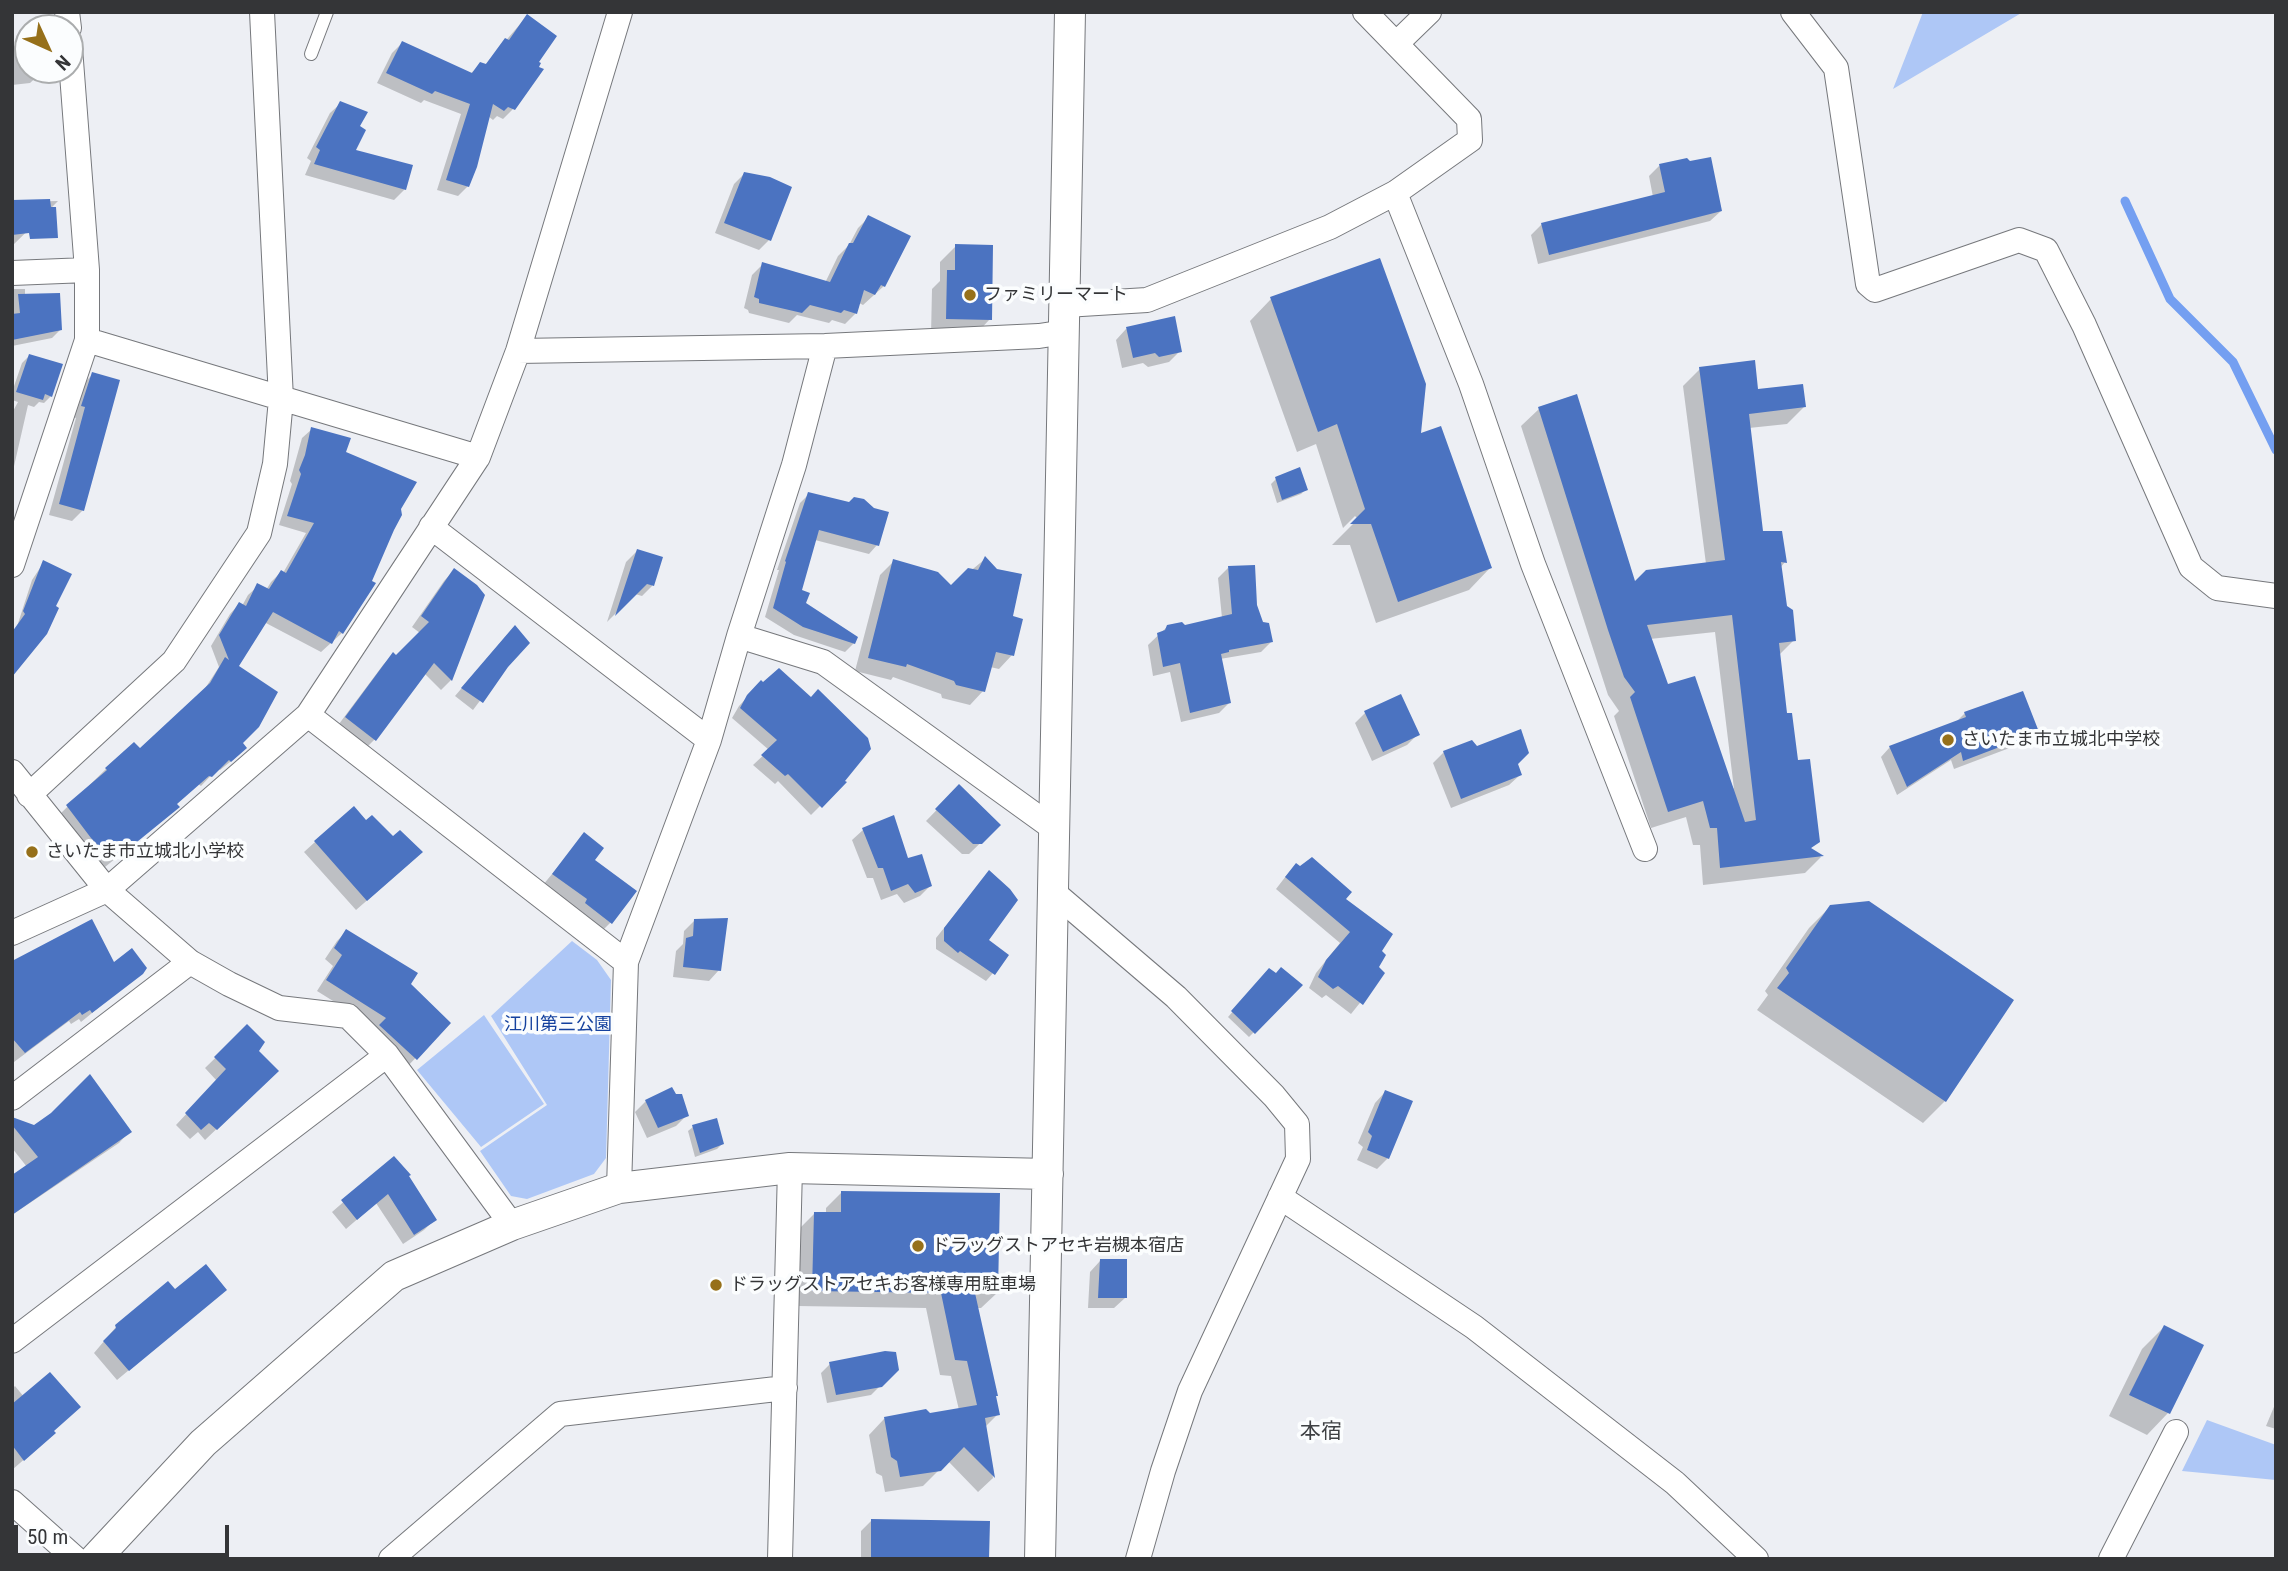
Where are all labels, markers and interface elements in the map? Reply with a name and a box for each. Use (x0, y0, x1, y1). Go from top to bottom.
north arrow (14, 14, 84, 84)
text: N (51, 51, 75, 75)
place label: ファミリーマート (984, 284, 1128, 306)
marker: ファミリーマート (962, 287, 978, 303)
place label: さいたま市立城北中学校 (1962, 729, 2160, 751)
marker: さいたま市立城北中学校 (1940, 732, 1956, 748)
place label: さいたま市立城北小学校 (46, 841, 244, 863)
marker: さいたま市立城北小学校 (24, 844, 40, 860)
park label: 江川第三公園 (504, 1014, 612, 1036)
place label: ドラッグストアセキ岩槻本宿店 (932, 1235, 1184, 1257)
marker: ドラッグストアセキ岩槻本宿店 (910, 1238, 926, 1254)
place label: ドラッグストアセキお客様専用駐車場 (730, 1274, 1036, 1296)
marker: ドラッグストアセキお客様専用駐車場 (708, 1277, 724, 1293)
district label: 本宿 (1300, 1420, 1342, 1446)
scale bar (18, 1512, 233, 1556)
text: 50 m (27, 1525, 68, 1549)

